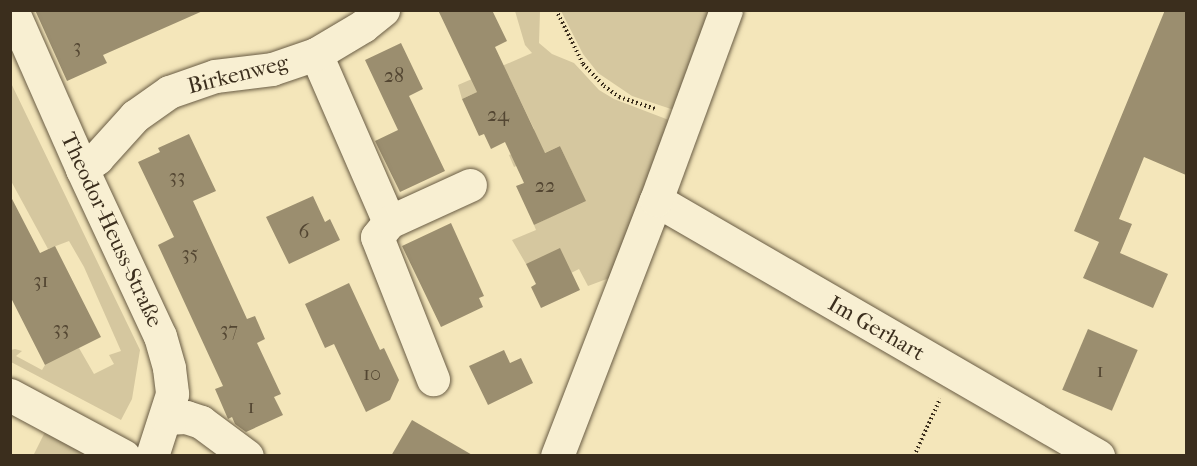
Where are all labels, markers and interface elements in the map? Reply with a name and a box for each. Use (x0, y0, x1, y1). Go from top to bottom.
house number: 3 (73, 34, 81, 58)
street label: Birkenweg (185, 50, 291, 100)
house number: 28 (384, 63, 404, 87)
house number: 24 (487, 102, 509, 126)
street label: Theodor-Heuss-Straße (54, 129, 168, 331)
house number: 33 (169, 164, 185, 188)
house number: 22 (535, 173, 555, 197)
house number: 6 (299, 219, 309, 243)
house number: 35 (182, 241, 198, 265)
house number: 31 (33, 268, 49, 292)
street label: Im Gerhart (823, 291, 929, 367)
house number: 33 (53, 316, 69, 340)
house number: 37 (220, 317, 238, 341)
house number: 1 (1096, 358, 1104, 382)
house number: 10 (363, 361, 381, 385)
house number: 1 (247, 394, 255, 418)

